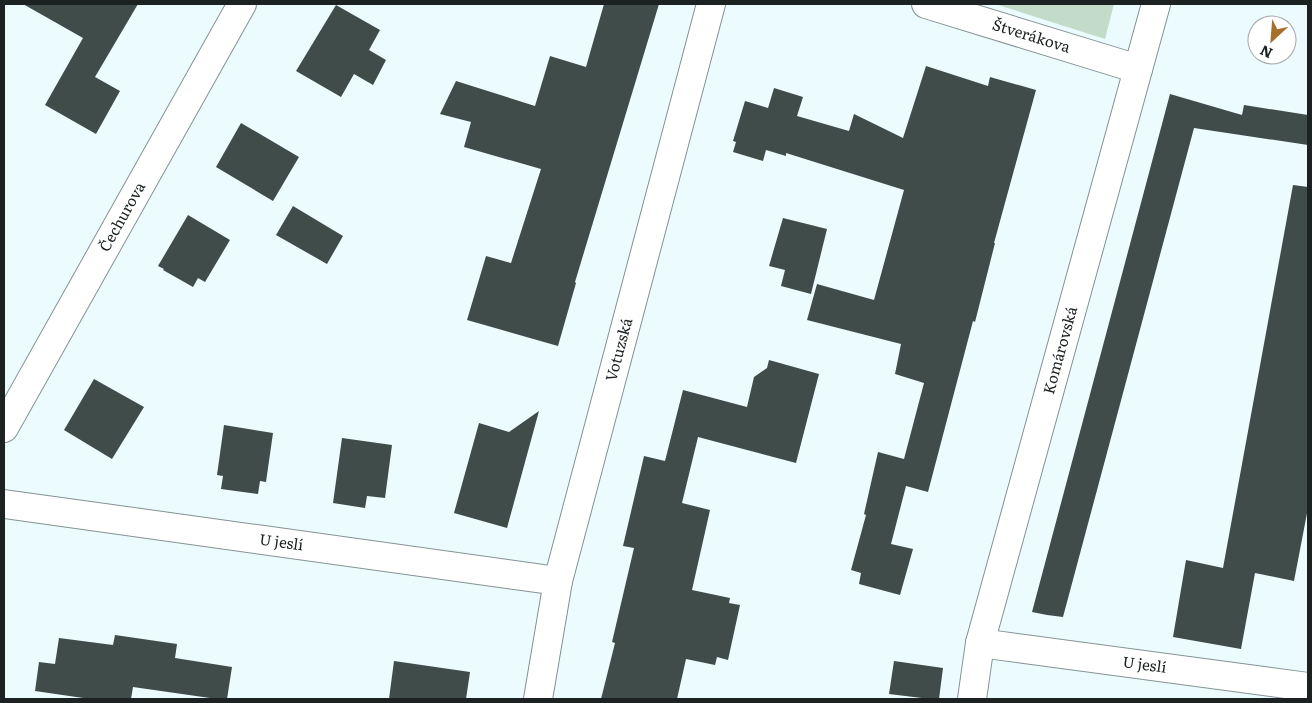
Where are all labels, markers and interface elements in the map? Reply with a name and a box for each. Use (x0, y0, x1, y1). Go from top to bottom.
street label: Štverákova (990, 12, 1074, 58)
north arrow (1247, 15, 1297, 65)
text: N (1256, 41, 1276, 64)
street label: Čechurova (92, 176, 150, 255)
street label: Komárovská (1036, 303, 1082, 397)
street label: Votuzská (598, 314, 638, 384)
street label: U jeslí (258, 527, 305, 555)
street label: U jeslí (1121, 649, 1168, 678)

